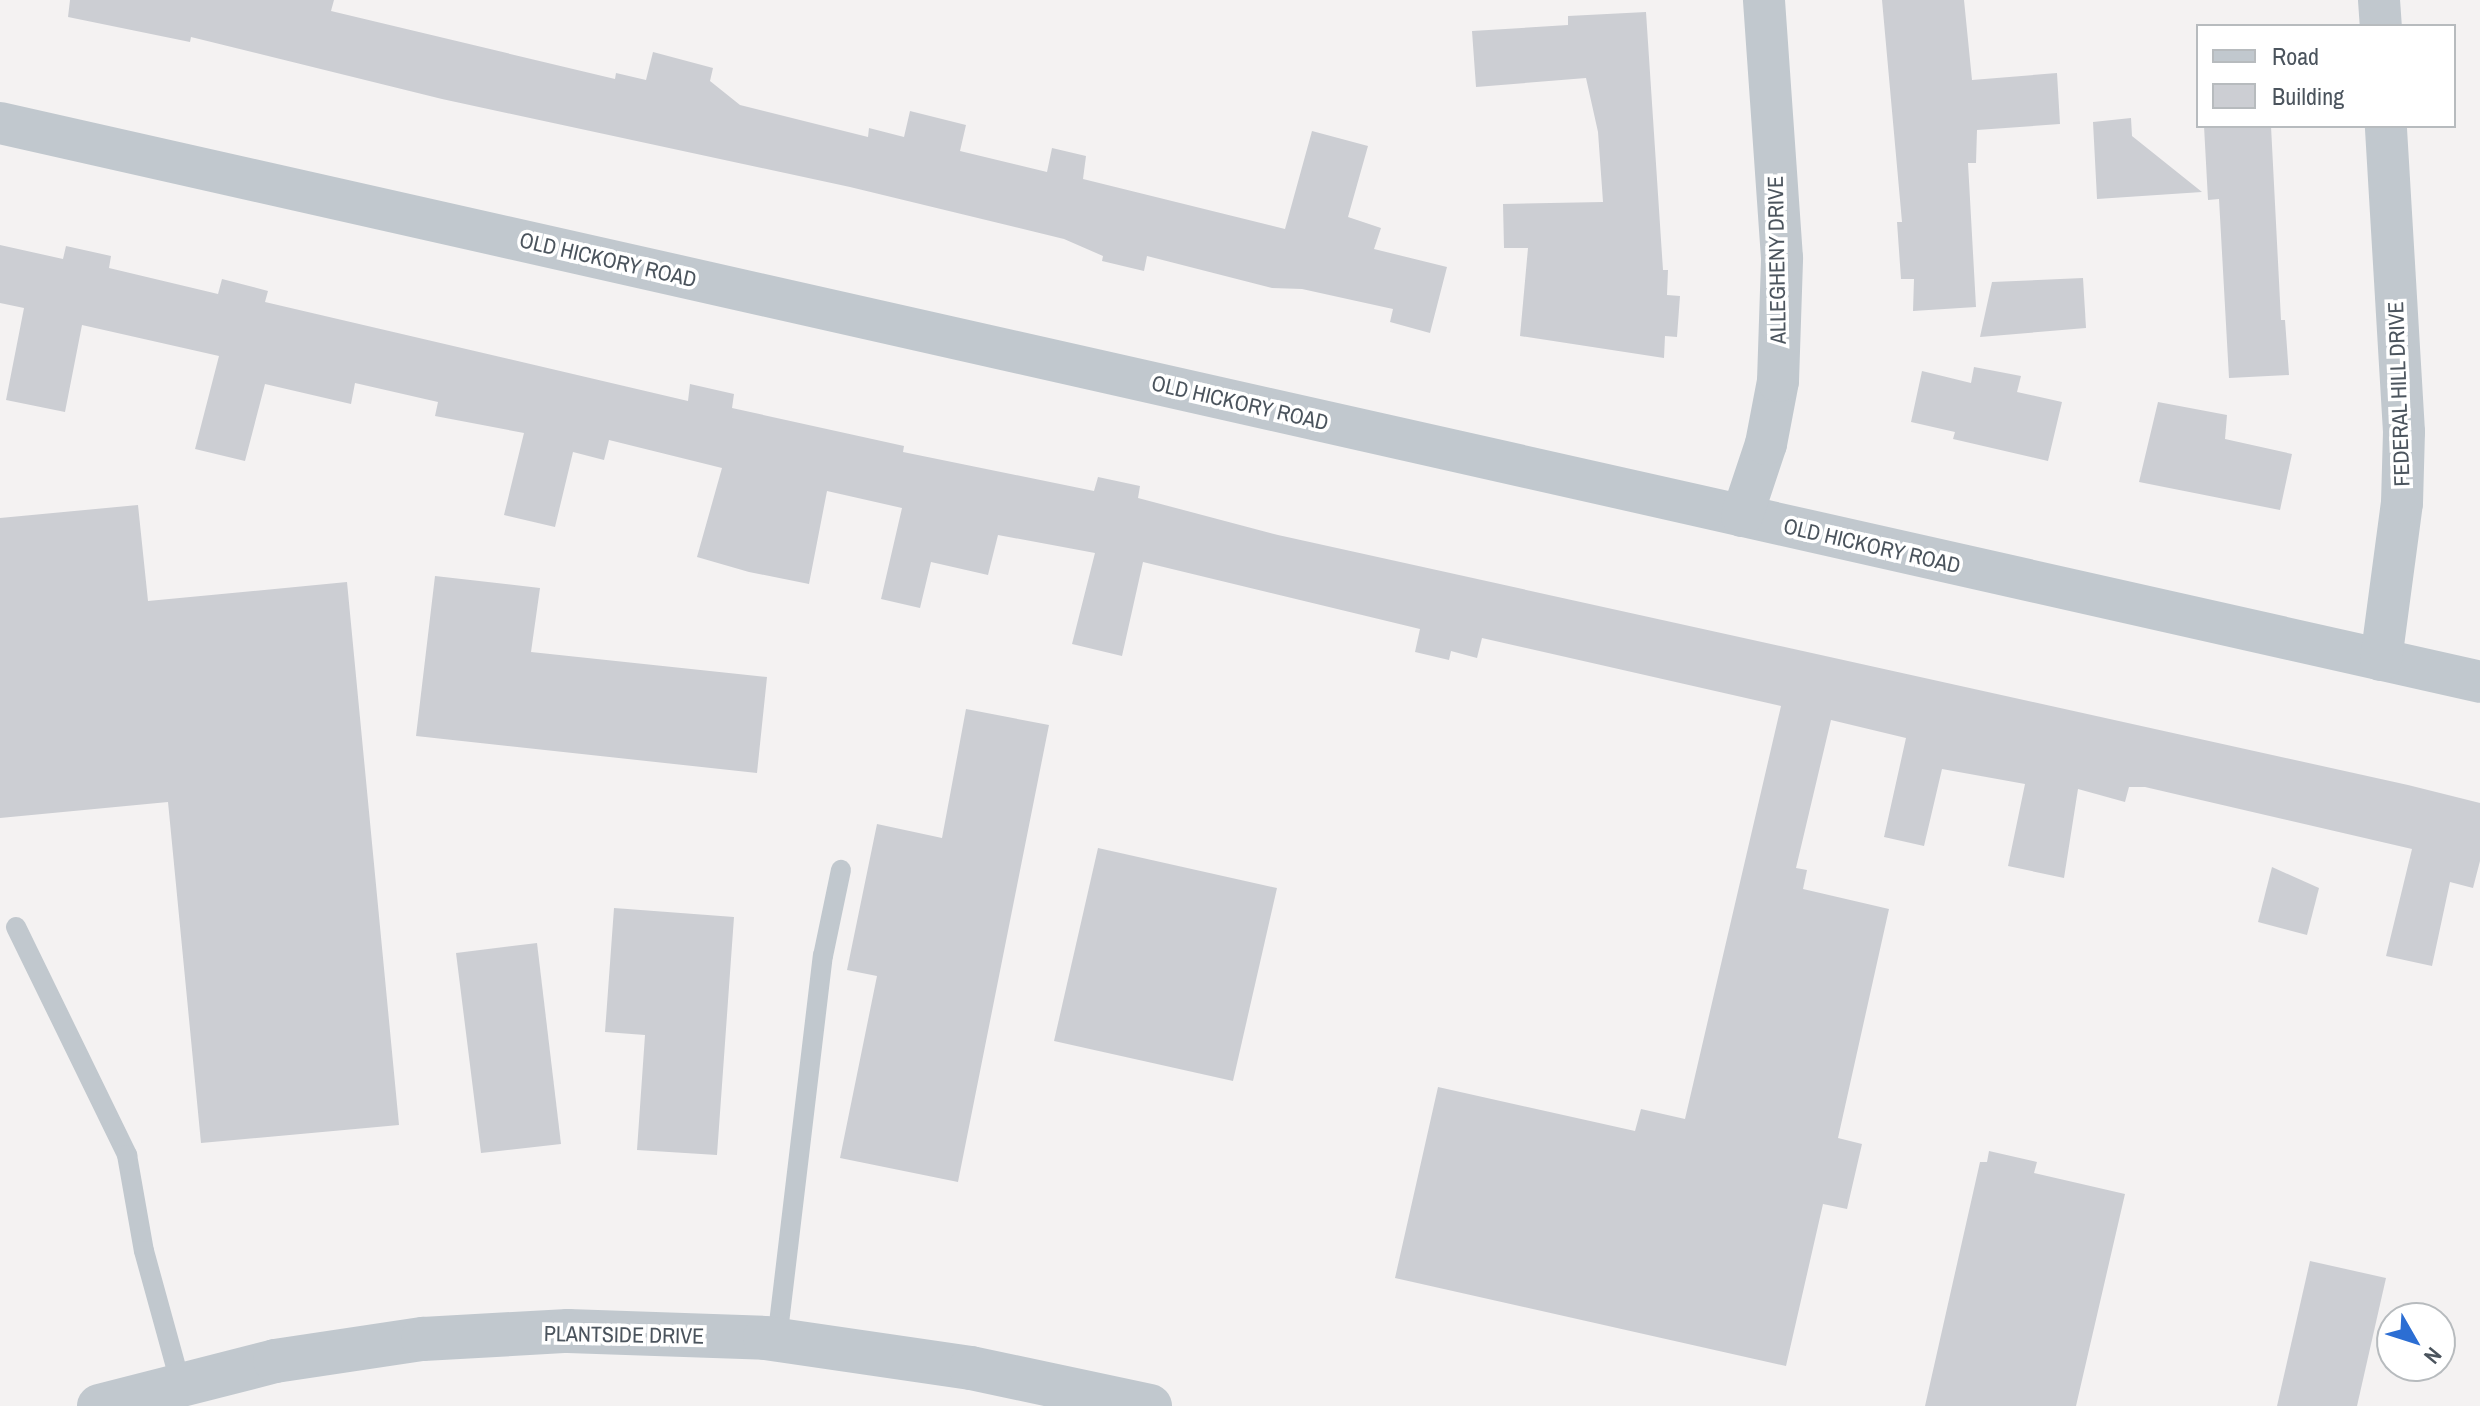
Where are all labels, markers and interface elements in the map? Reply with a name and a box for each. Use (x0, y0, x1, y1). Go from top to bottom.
legend (2196, 24, 2456, 128)
text: Road (2272, 40, 2319, 72)
text: Building (2272, 80, 2344, 112)
street label: ALLEGHENY DRIVE (1762, 176, 1792, 344)
street label: OLD HICKORY ROAD (517, 227, 699, 293)
street label: FEDERAL HILL DRIVE (2383, 300, 2415, 488)
street label: OLD HICKORY ROAD (1149, 370, 1331, 436)
street label: OLD HICKORY ROAD (1781, 513, 1963, 579)
north arrow (2376, 1302, 2456, 1382)
street label: PLANTSIDE DRIVE (544, 1320, 704, 1350)
text: N (2417, 1341, 2449, 1370)

